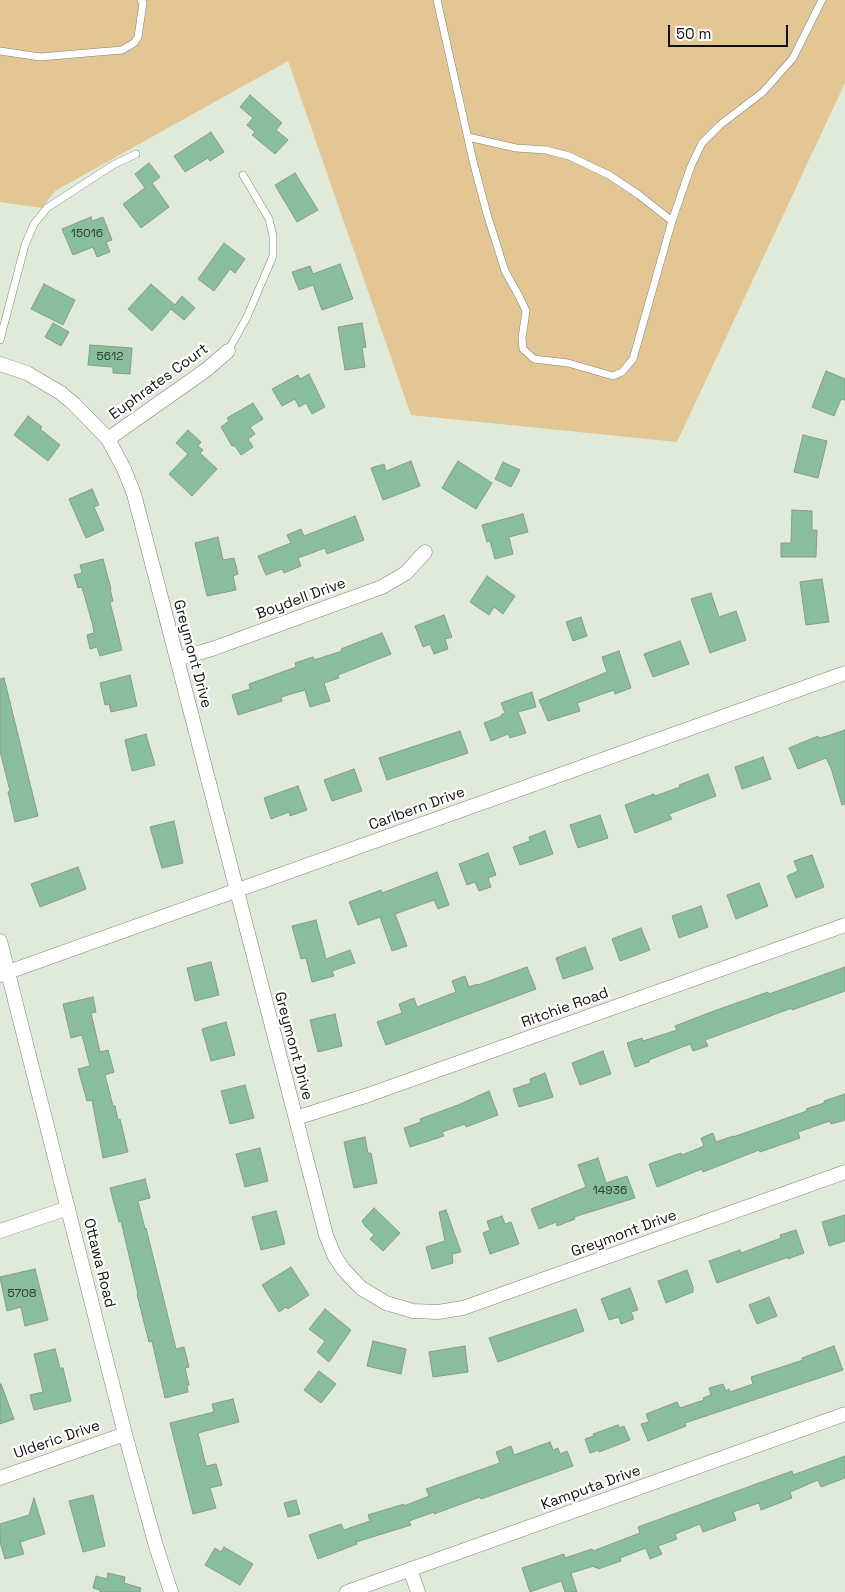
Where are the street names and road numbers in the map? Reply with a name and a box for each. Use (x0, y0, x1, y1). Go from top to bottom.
street label: Euphrates Court (106, 340, 212, 424)
street label: Boydell Drive (254, 574, 348, 624)
street label: Greymont Drive (169, 598, 215, 710)
street label: Carlbern Drive (367, 783, 467, 835)
street label: Ritchie Road (519, 984, 611, 1032)
street label: Greymont Drive (270, 990, 316, 1102)
street label: Greymont Drive (569, 1207, 679, 1261)
street label: Ottawa Road (79, 1216, 119, 1310)
street label: Ulderic Drive (11, 1417, 103, 1463)
street label: Kamputa Drive (539, 1462, 643, 1514)

